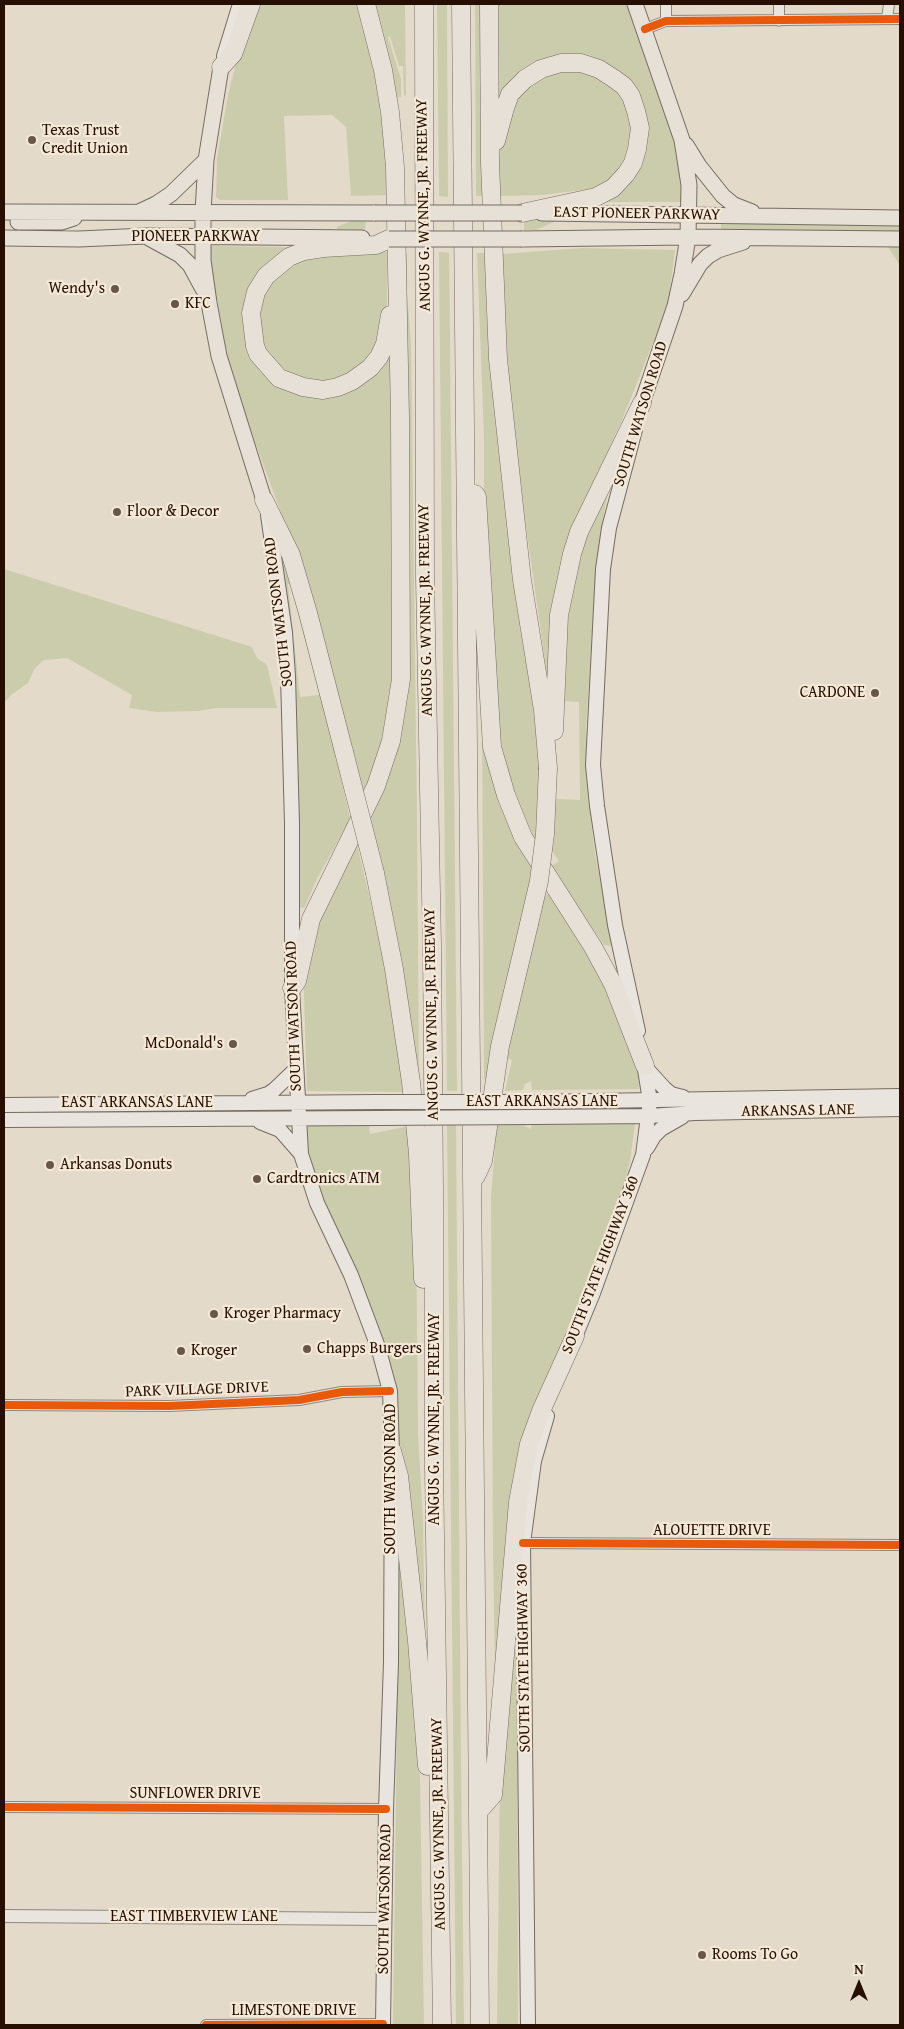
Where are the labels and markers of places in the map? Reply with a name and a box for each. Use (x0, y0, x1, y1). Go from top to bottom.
place label: Texas Trust Credit Union (42, 121, 128, 159)
marker: Texas Trust Credit Union (26, 134, 38, 146)
place label: Wendy's (49, 279, 105, 299)
marker: Wendy's (109, 283, 121, 295)
place label: KFC (185, 294, 211, 314)
marker: KFC (169, 298, 181, 310)
place label: Floor & Decor (127, 502, 219, 522)
marker: Floor & Decor (111, 506, 123, 518)
place label: CARDONE (800, 683, 865, 703)
marker: CARDONE (869, 687, 881, 699)
place label: McDonald's (145, 1034, 223, 1054)
marker: McDonald's (227, 1038, 239, 1050)
place label: Arkansas Donuts (60, 1155, 172, 1175)
marker: Arkansas Donuts (44, 1159, 56, 1171)
place label: Cardtronics ATM (267, 1169, 380, 1189)
marker: Cardtronics ATM (251, 1173, 263, 1185)
place label: Kroger Pharmacy (224, 1304, 341, 1324)
marker: Kroger Pharmacy (208, 1308, 220, 1320)
place label: Chapps Burgers (317, 1339, 422, 1359)
place label: Kroger (191, 1341, 237, 1361)
marker: Chapps Burgers (301, 1343, 313, 1355)
marker: Kroger (175, 1345, 187, 1357)
place label: Rooms To Go (712, 1945, 798, 1965)
marker: Rooms To Go (696, 1949, 708, 1961)

